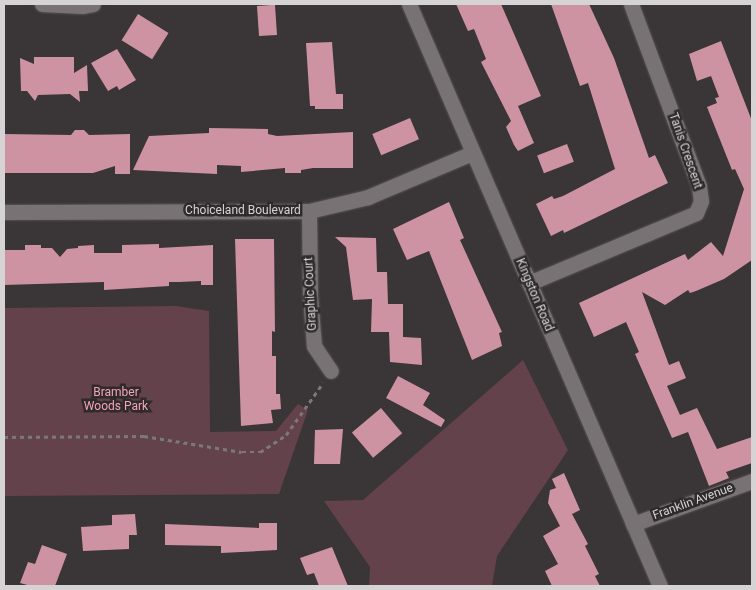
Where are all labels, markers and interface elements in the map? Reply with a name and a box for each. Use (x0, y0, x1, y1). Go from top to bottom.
street label: Tanis Crescent (665, 111, 705, 191)
street label: Choiceland Boulevard (185, 204, 301, 218)
street label: Kingston Road (512, 256, 556, 334)
street label: Graphic Court (302, 257, 320, 331)
park label: Bramber Woods Park (84, 386, 148, 414)
street label: Franklin Avenue (651, 481, 735, 523)

